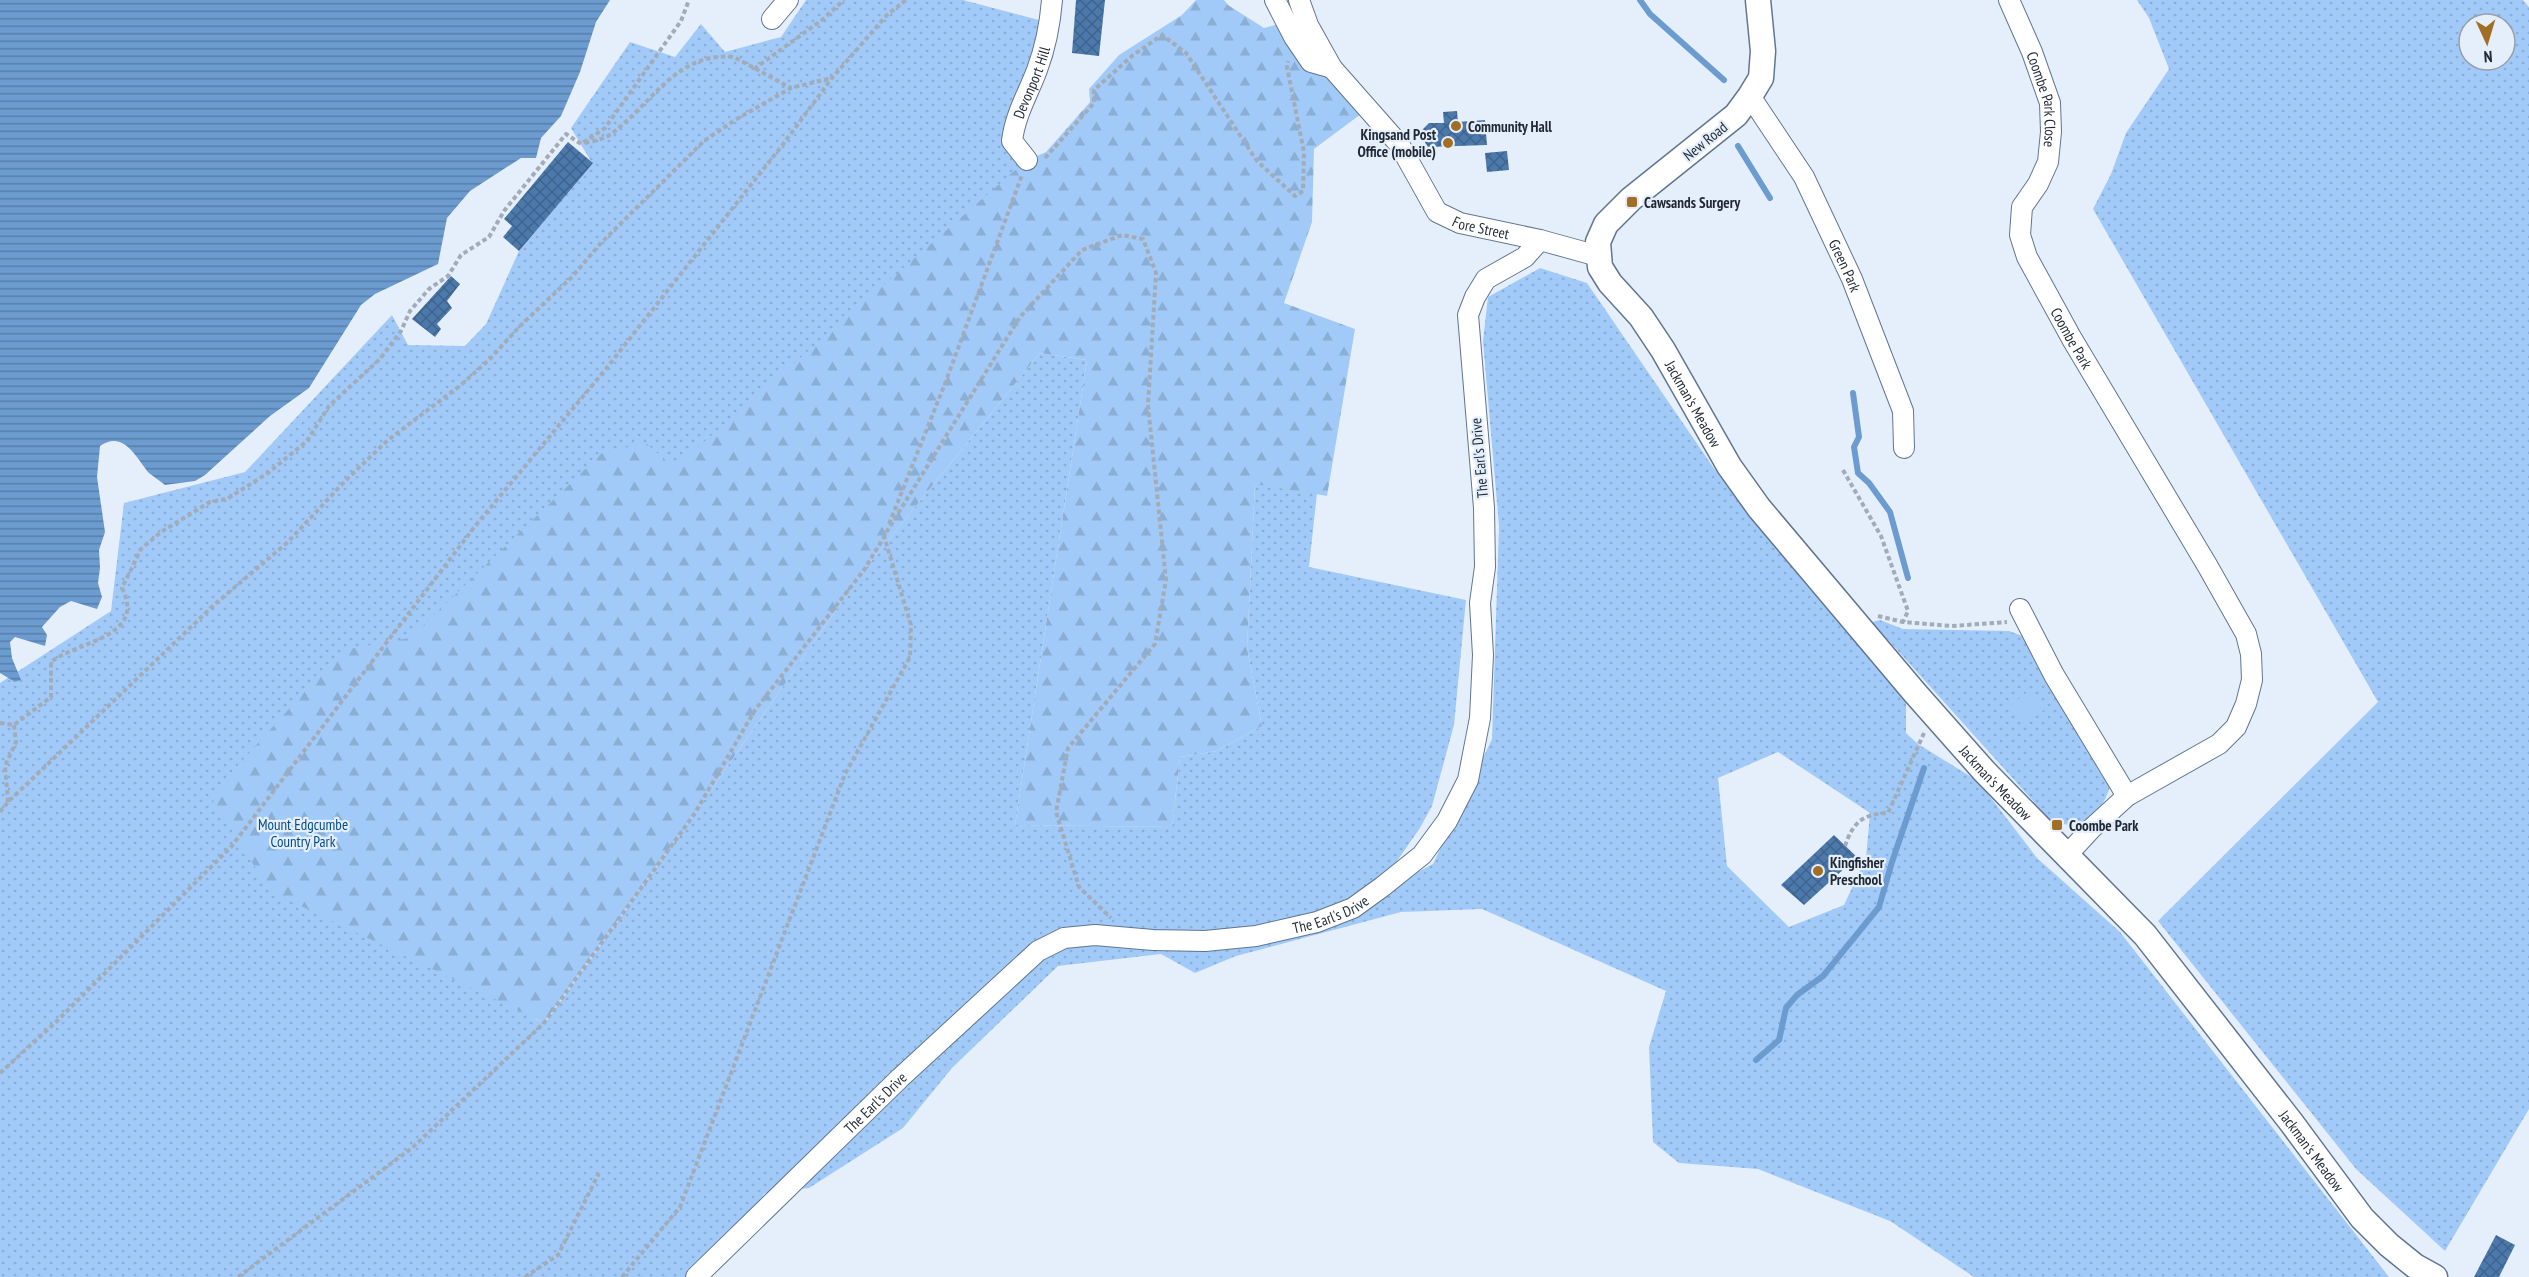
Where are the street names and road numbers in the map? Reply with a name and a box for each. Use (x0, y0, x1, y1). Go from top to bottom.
street label: Devonport Hill (1008, 44, 1054, 121)
street label: Coombe Park Close (2023, 49, 2061, 148)
street label: New Road (1679, 117, 1731, 165)
street label: Fore Street (1449, 211, 1511, 243)
street label: Green Park (1825, 236, 1866, 295)
street label: Coombe Park (2047, 304, 2097, 372)
street label: Jackman's Meadow (1661, 356, 1726, 451)
street label: The Earl's Drive (1466, 417, 1492, 499)
street label: Jackman's Meadow (1955, 740, 2036, 824)
street label: The Earl's Drive (1291, 890, 1372, 937)
street label: The Earl's Drive (840, 1068, 910, 1137)
street label: Jackman's Meadow (2275, 1105, 2349, 1195)

